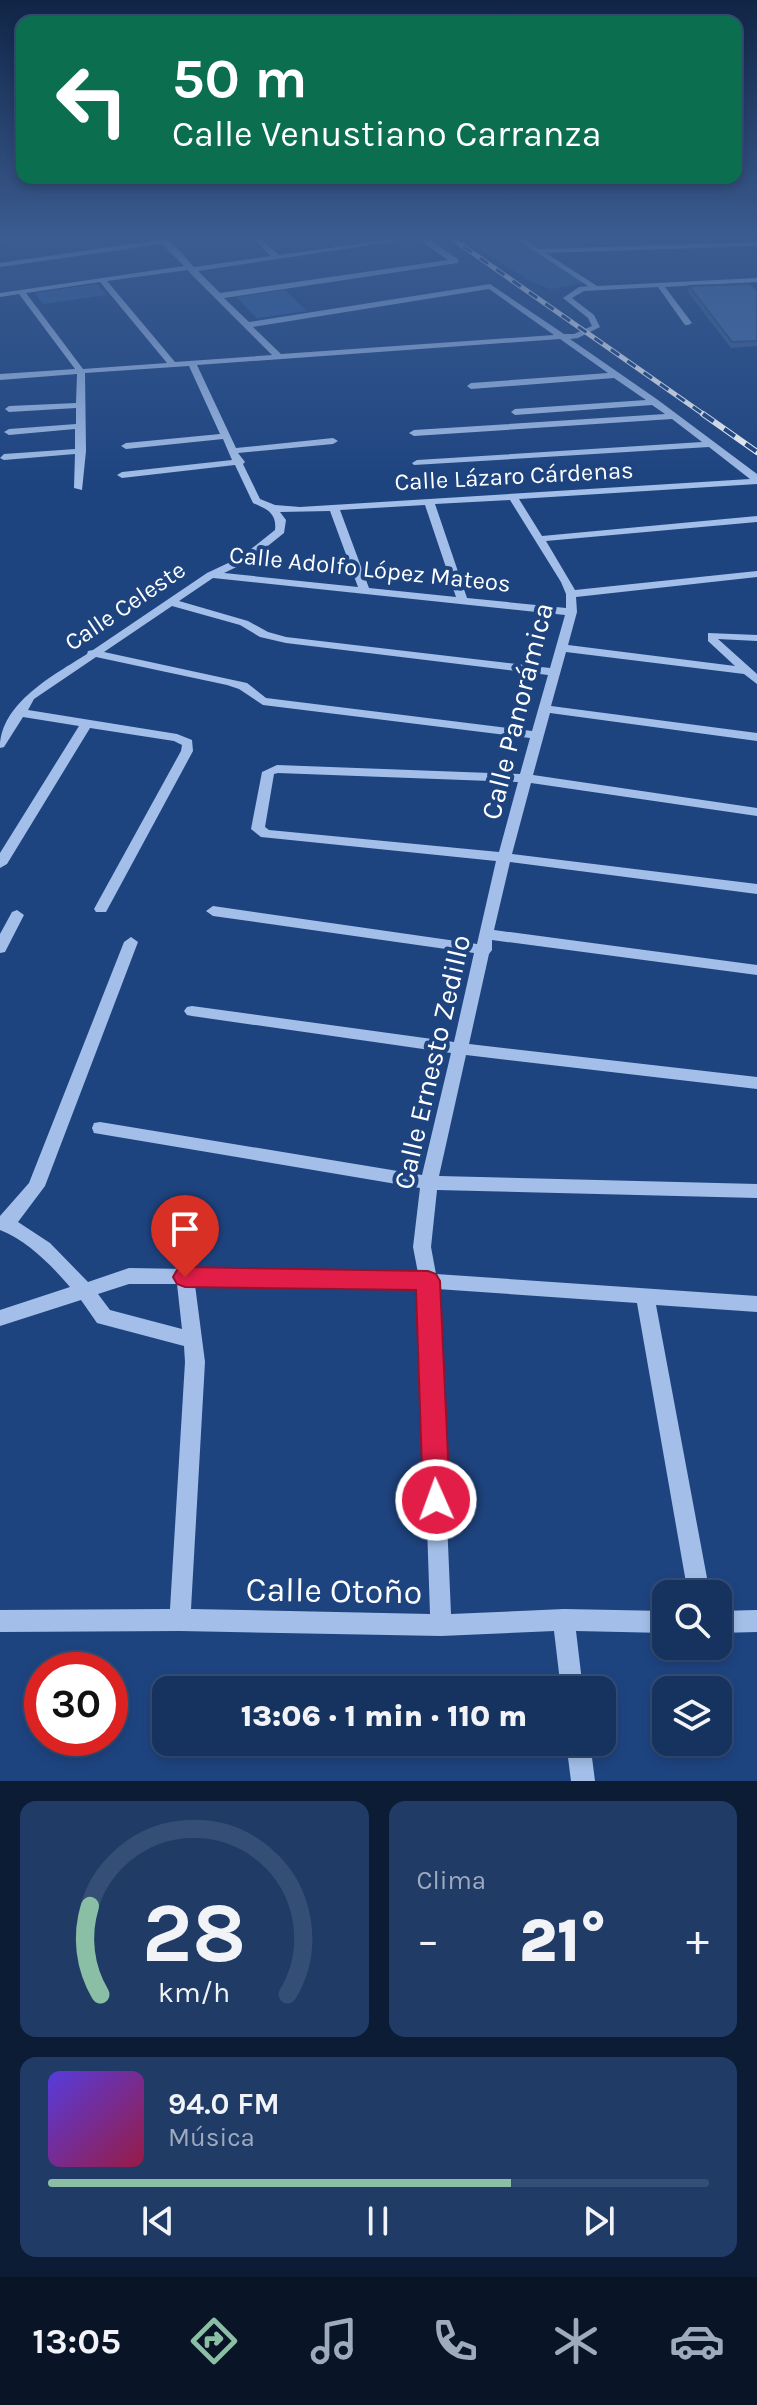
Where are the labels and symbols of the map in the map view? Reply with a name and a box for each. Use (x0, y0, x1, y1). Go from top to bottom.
street label: Calle Lázaro Cárdenas (394, 456, 634, 496)
street label: Calle Adolfo López Mateos (228, 540, 512, 598)
street label: Calle Celeste (59, 555, 191, 657)
street label: Calle Panorámica (474, 599, 560, 823)
street label: Calle Ernesto Zedillo (387, 931, 477, 1193)
pin (151, 1195, 219, 1277)
position arrow (394, 1458, 478, 1542)
street label: Calle Otoño (245, 1569, 423, 1613)
speed limit sign: 30 (24, 1652, 128, 1756)

